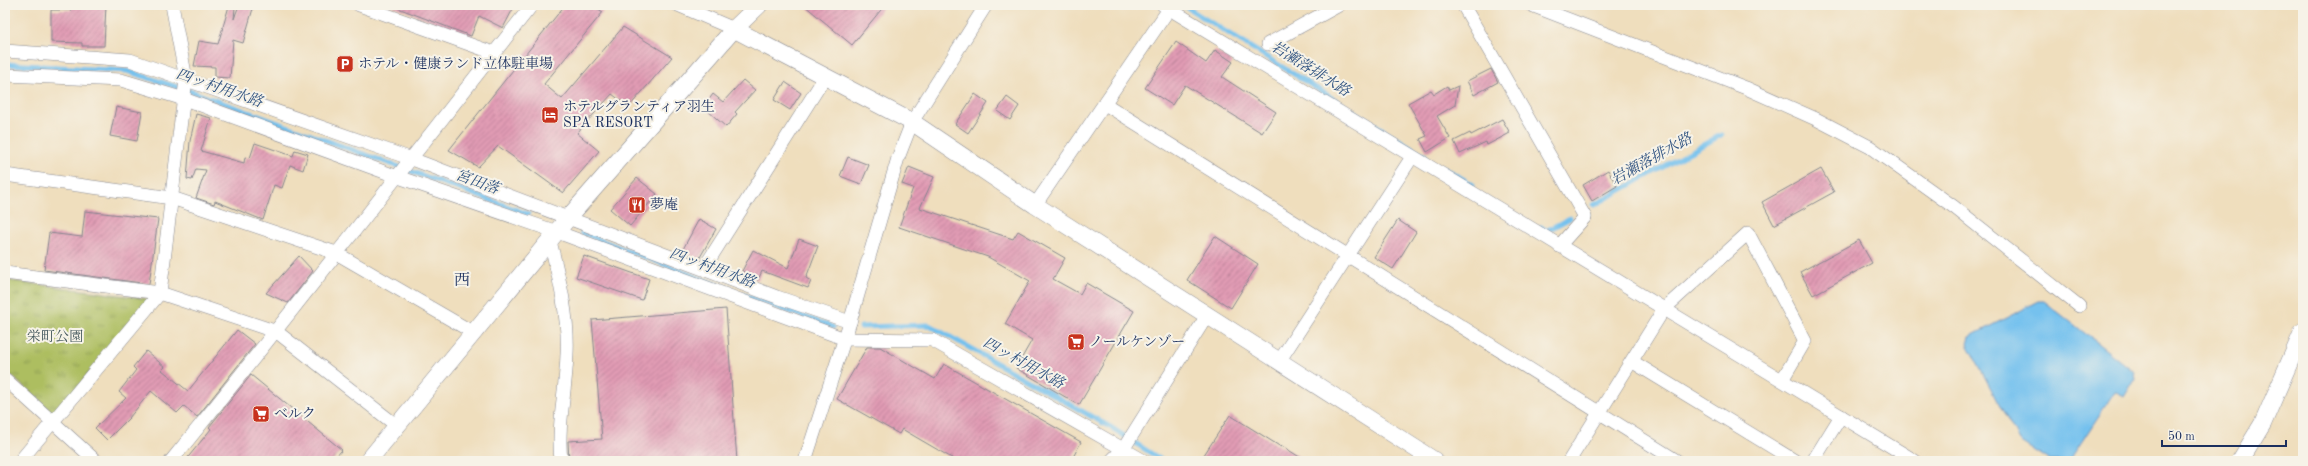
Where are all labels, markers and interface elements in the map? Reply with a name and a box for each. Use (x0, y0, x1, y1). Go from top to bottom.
water label: 岩瀬落排水路 (1268, 38, 1354, 101)
parking icon: ホテル・健康ランド立体駐車場 (335, 54, 355, 74)
place label: ホテル・健康ランド立体駐車場 (358, 56, 553, 71)
water label: 四ッ村用水路 (174, 65, 266, 111)
place label: ホテルグランティア羽生 SPA RESORT (563, 99, 715, 130)
hotel icon: ホテルグランティア羽生 SPA RESORT (540, 105, 560, 125)
water label: 岩瀬落排水路 (1608, 129, 1696, 188)
water label: 宮田落 (453, 166, 504, 199)
restaurant icon: 夢庵 (627, 195, 647, 215)
place label: 夢庵 (650, 197, 678, 212)
water label: 四ッ村用水路 (667, 245, 758, 292)
district label: 西 (454, 271, 470, 289)
park label: 栄町公園 (27, 329, 83, 344)
supermarket icon: ノールケンゾー (1066, 332, 1086, 352)
water label: 四ッ村用水路 (980, 334, 1068, 393)
place label: ノールケンゾー (1089, 334, 1185, 349)
supermarket icon: ベルク (251, 404, 271, 424)
place label: ベルク (274, 406, 316, 421)
scale bar (2162, 422, 2286, 448)
text: 50 m (2168, 430, 2195, 443)

